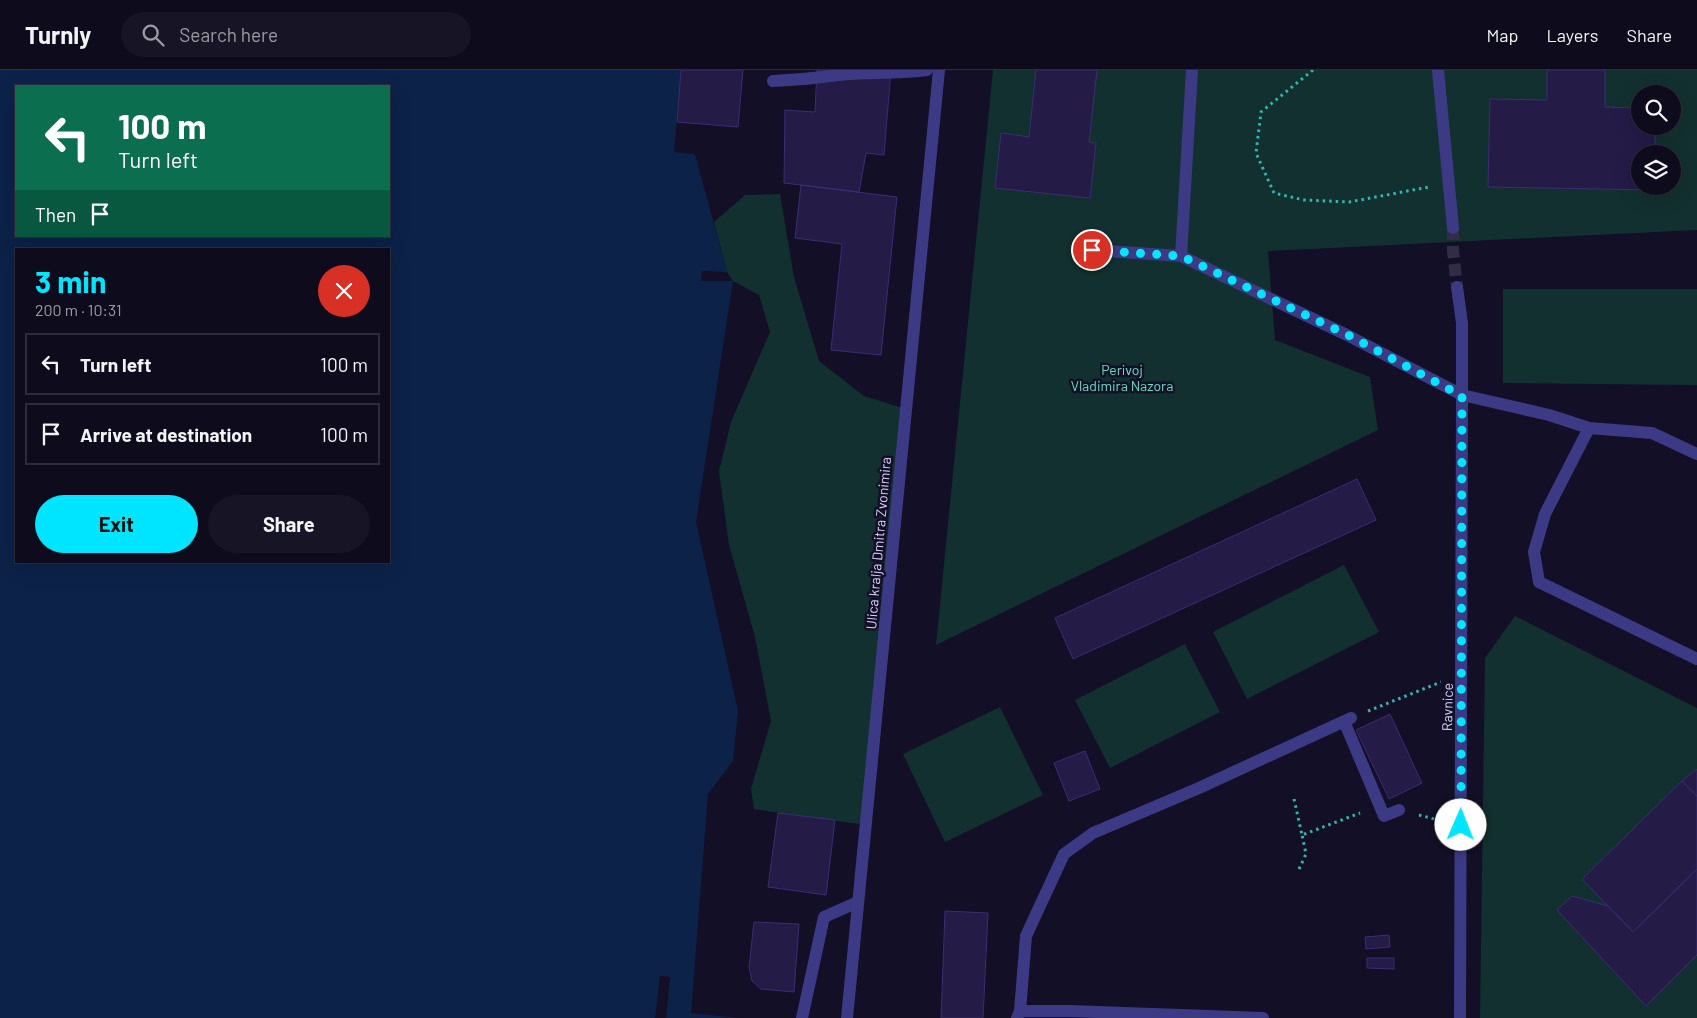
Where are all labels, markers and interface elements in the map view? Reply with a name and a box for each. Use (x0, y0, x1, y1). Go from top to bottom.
search box (121, 12, 471, 57)
text: Turnly (25, 20, 91, 49)
icon: search (139, 21, 167, 49)
text: Search here (179, 23, 278, 46)
text: Map (1486, 24, 1518, 46)
text: Layers (1546, 24, 1599, 46)
text: Share (1627, 24, 1672, 46)
map controls (1631, 85, 1681, 195)
button: search (1631, 85, 1681, 135)
text: 100 m (118, 104, 207, 146)
icon: left (35, 105, 100, 170)
button: layers (1631, 145, 1681, 195)
text: Turn left (118, 146, 198, 172)
icon: arrive (86, 200, 114, 228)
text: Then (35, 203, 76, 226)
pin (1071, 229, 1113, 271)
icon: arrive (1078, 236, 1106, 264)
text: 3 min (35, 263, 106, 299)
button: close (318, 265, 370, 317)
text: 200 m · 10:31 (35, 300, 122, 319)
icon: left (37, 350, 65, 378)
text: Turn left (80, 353, 151, 376)
text: 100 m (320, 353, 368, 376)
park label: Perivoj Vladimira Nazora (1071, 361, 1173, 394)
icon: arrive (37, 420, 65, 448)
text: Arrive at destination (80, 423, 252, 446)
text: 100 m (320, 423, 368, 446)
street label: Ulica kralja Dmitra Zvonimira (862, 456, 894, 630)
button: Exit (35, 495, 198, 553)
button: Share (208, 495, 370, 553)
street label: Ravnice (1438, 683, 1456, 731)
position arrow (1434, 798, 1486, 850)

